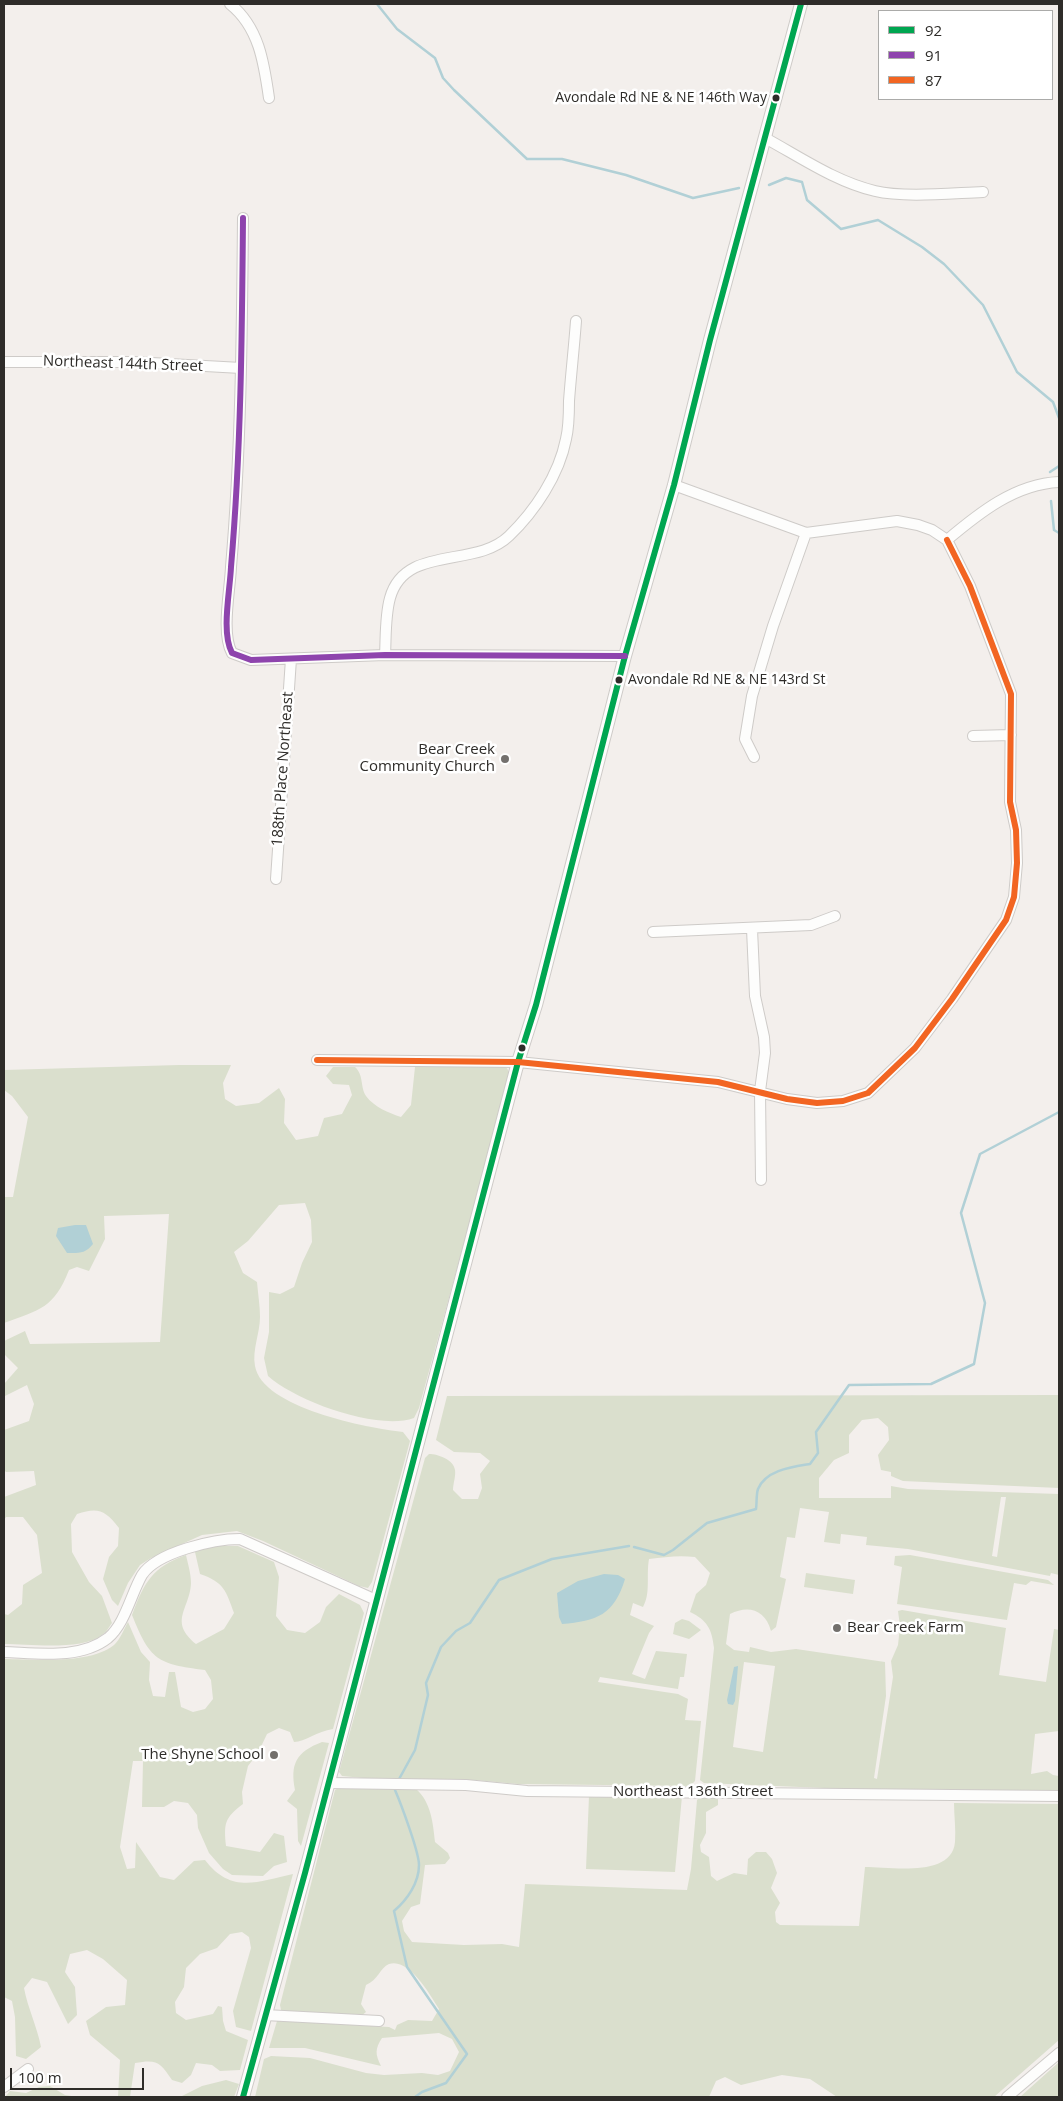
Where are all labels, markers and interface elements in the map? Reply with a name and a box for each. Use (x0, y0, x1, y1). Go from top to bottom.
legend (878, 10, 1053, 100)
text: 92 (925, 20, 942, 40)
text: 91 (925, 45, 942, 65)
text: 87 (925, 70, 942, 90)
place label: Avondale Rd NE & NE 146th Way (555, 90, 767, 106)
marker: Avondale Rd NE & NE 146th Way (771, 93, 781, 103)
street label: Northeast 144th Street (43, 352, 203, 376)
place label: Avondale Rd NE & NE 143rd St (628, 672, 825, 688)
marker: Avondale Rd NE & NE 143rd St (614, 675, 624, 685)
street label: 188th Place Northeast (269, 691, 297, 847)
place label: Bear Creek Community Church (359, 741, 495, 776)
marker: Bear Creek Community Church (499, 753, 511, 765)
unlabelled marker (517, 1043, 527, 1053)
place label: Bear Creek Farm (847, 1619, 964, 1637)
marker: Bear Creek Farm (831, 1622, 843, 1634)
place label: The Shyne School (141, 1746, 264, 1764)
marker: The Shyne School (268, 1749, 280, 1761)
street label: Northeast 136th Street (613, 1783, 773, 1801)
scale bar (12, 2058, 146, 2090)
text: 100 m (18, 2067, 62, 2087)

